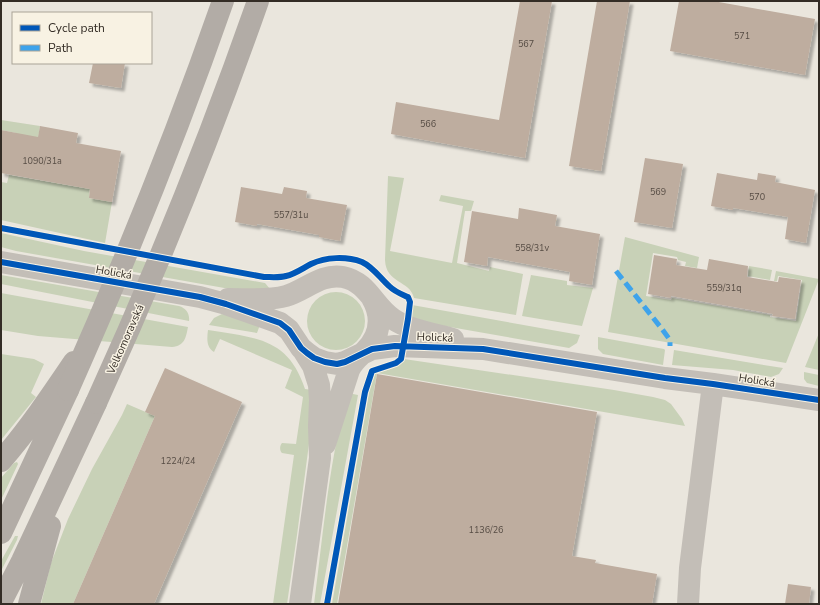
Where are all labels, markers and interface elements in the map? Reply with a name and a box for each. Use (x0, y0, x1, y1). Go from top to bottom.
legend (12, 12, 152, 64)
text: Cycle path (48, 20, 105, 36)
house number: 571 (734, 30, 750, 42)
house number: 567 (518, 38, 534, 50)
text: Path (48, 40, 73, 56)
house number: 566 (420, 118, 436, 130)
house number: 1090/31a (22, 155, 62, 167)
house number: 569 (650, 186, 666, 198)
house number: 570 (749, 191, 765, 203)
house number: 557/31u (274, 209, 308, 221)
house number: 558/31v (515, 242, 549, 254)
street label: Holická (95, 262, 133, 283)
house number: 559/31q (707, 282, 741, 294)
street label: Velkomoravská (103, 302, 148, 377)
street label: Holická (416, 329, 454, 346)
street label: Holická (738, 370, 776, 391)
house number: 1224/24 (161, 455, 196, 467)
house number: 1136/26 (469, 524, 503, 536)

